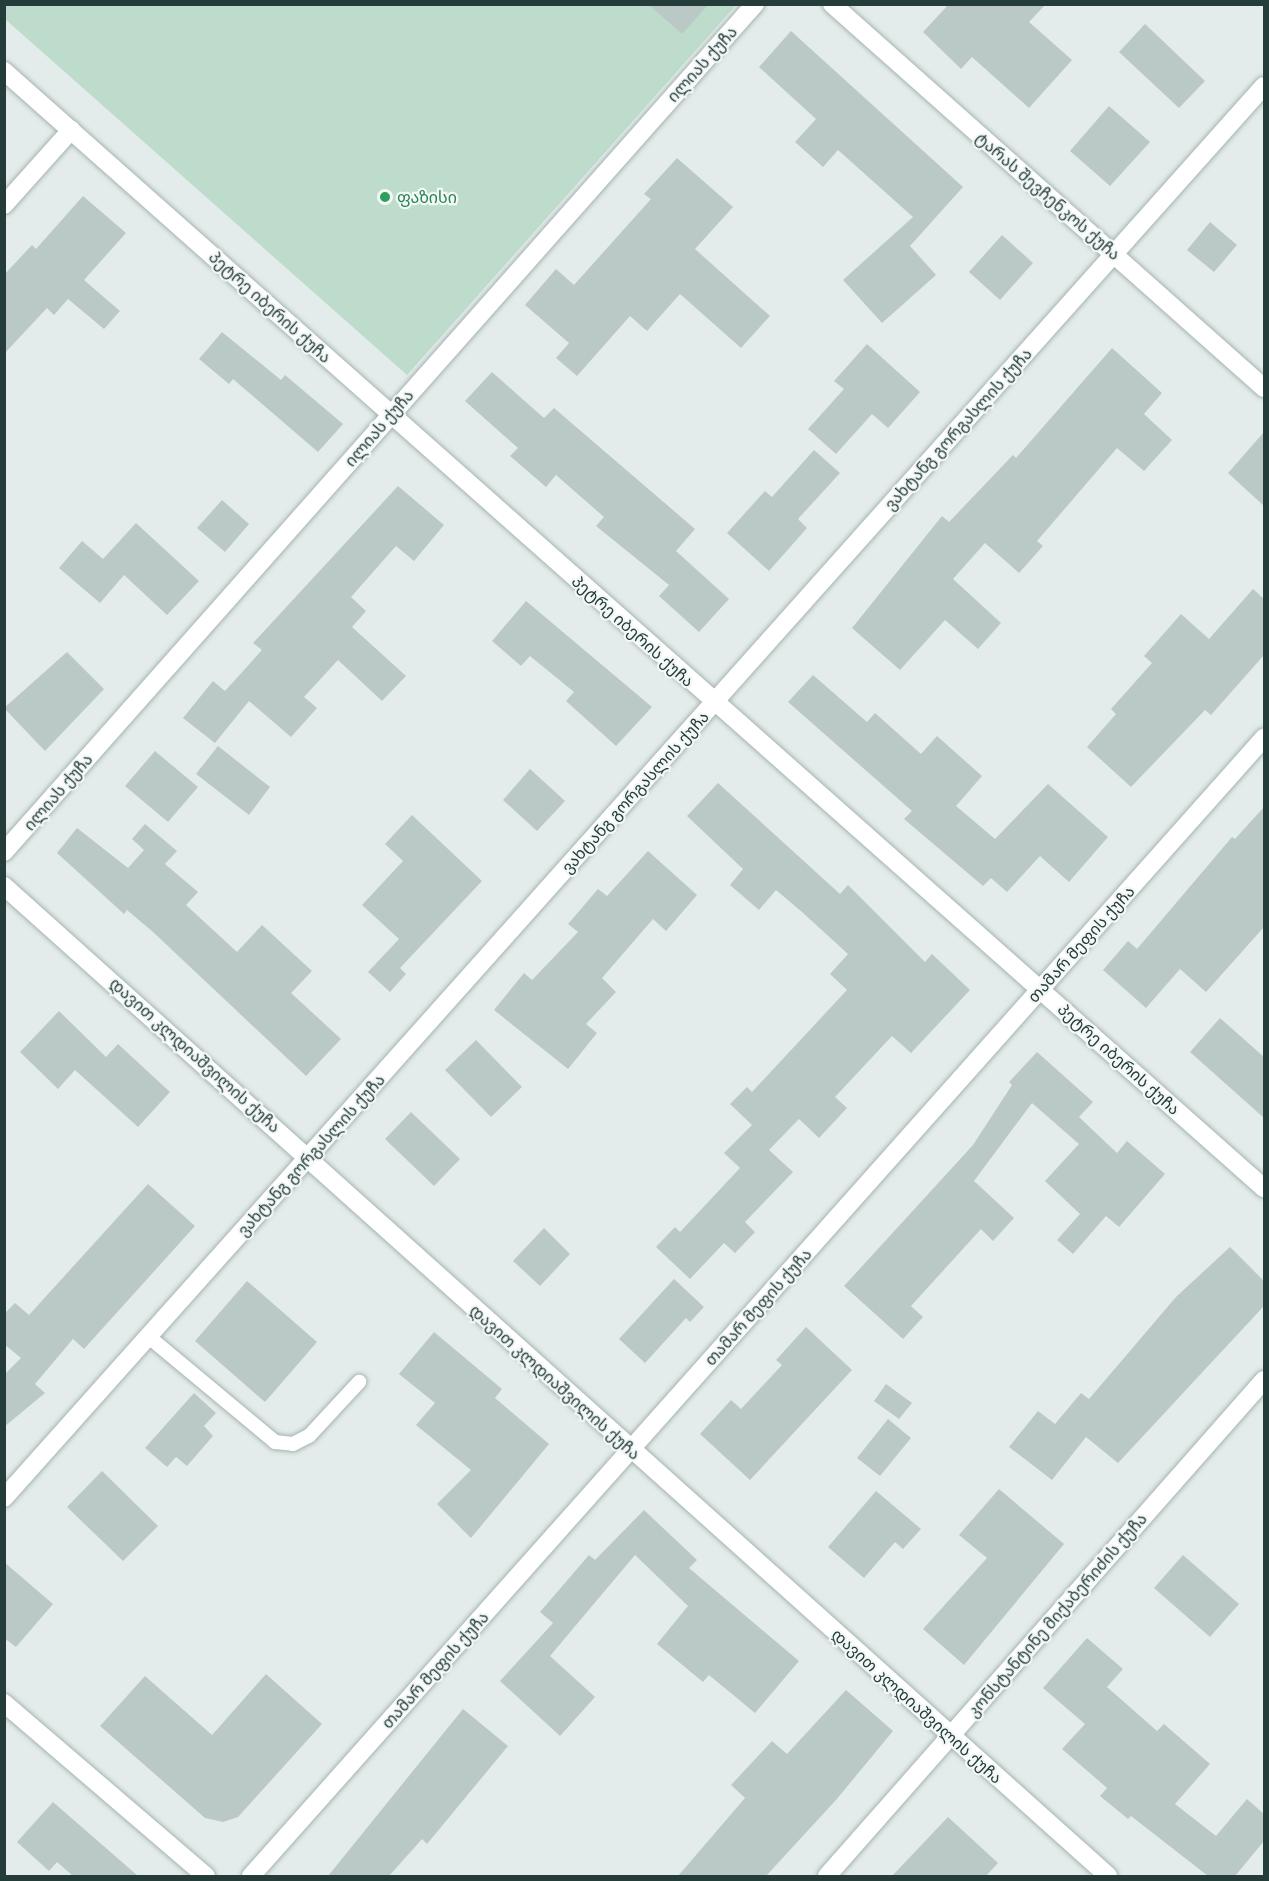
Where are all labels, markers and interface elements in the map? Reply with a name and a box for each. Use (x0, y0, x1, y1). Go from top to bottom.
street label: ილიას ქუჩა (663, 22, 741, 106)
street label: ტარას შევჩენკოს ქუჩა (972, 128, 1124, 264)
place label: ფაზისი (397, 187, 457, 207)
marker: ფაზისი (378, 190, 392, 204)
street label: პეტრე იბერის ქუჩა (205, 247, 335, 367)
street label: ვახტანგ გორგასლის ქუჩა (880, 344, 1036, 514)
street label: ილიას ქუჩა (340, 386, 418, 470)
street label: პეტრე იბერის ქუჩა (568, 571, 698, 691)
street label: ვახტანგ გორგასლის ქუჩა (557, 707, 713, 877)
street label: ილიას ქუჩა (19, 750, 97, 834)
street label: თამარ მეფის ქუჩა (1024, 882, 1138, 1006)
street label: დავით კლდიაშვილის ქუჩა (106, 973, 284, 1137)
street label: პეტრე იბერის ქუჩა (1054, 999, 1184, 1119)
street label: ვახტანგ გორგასლის ქუჩა (233, 1070, 389, 1240)
street label: თამარ მეფის ქუჩა (701, 1245, 815, 1369)
street label: დავით კლდიაშვილის ქუჩა (466, 1300, 644, 1464)
street label: კონსტანტინე მიქაბერიძის ქუჩა (963, 1509, 1151, 1721)
street label: თამარ მეფის ქუჩა (378, 1608, 492, 1732)
street label: დავით კლდიაშვილის ქუჩა (828, 1624, 1006, 1788)

